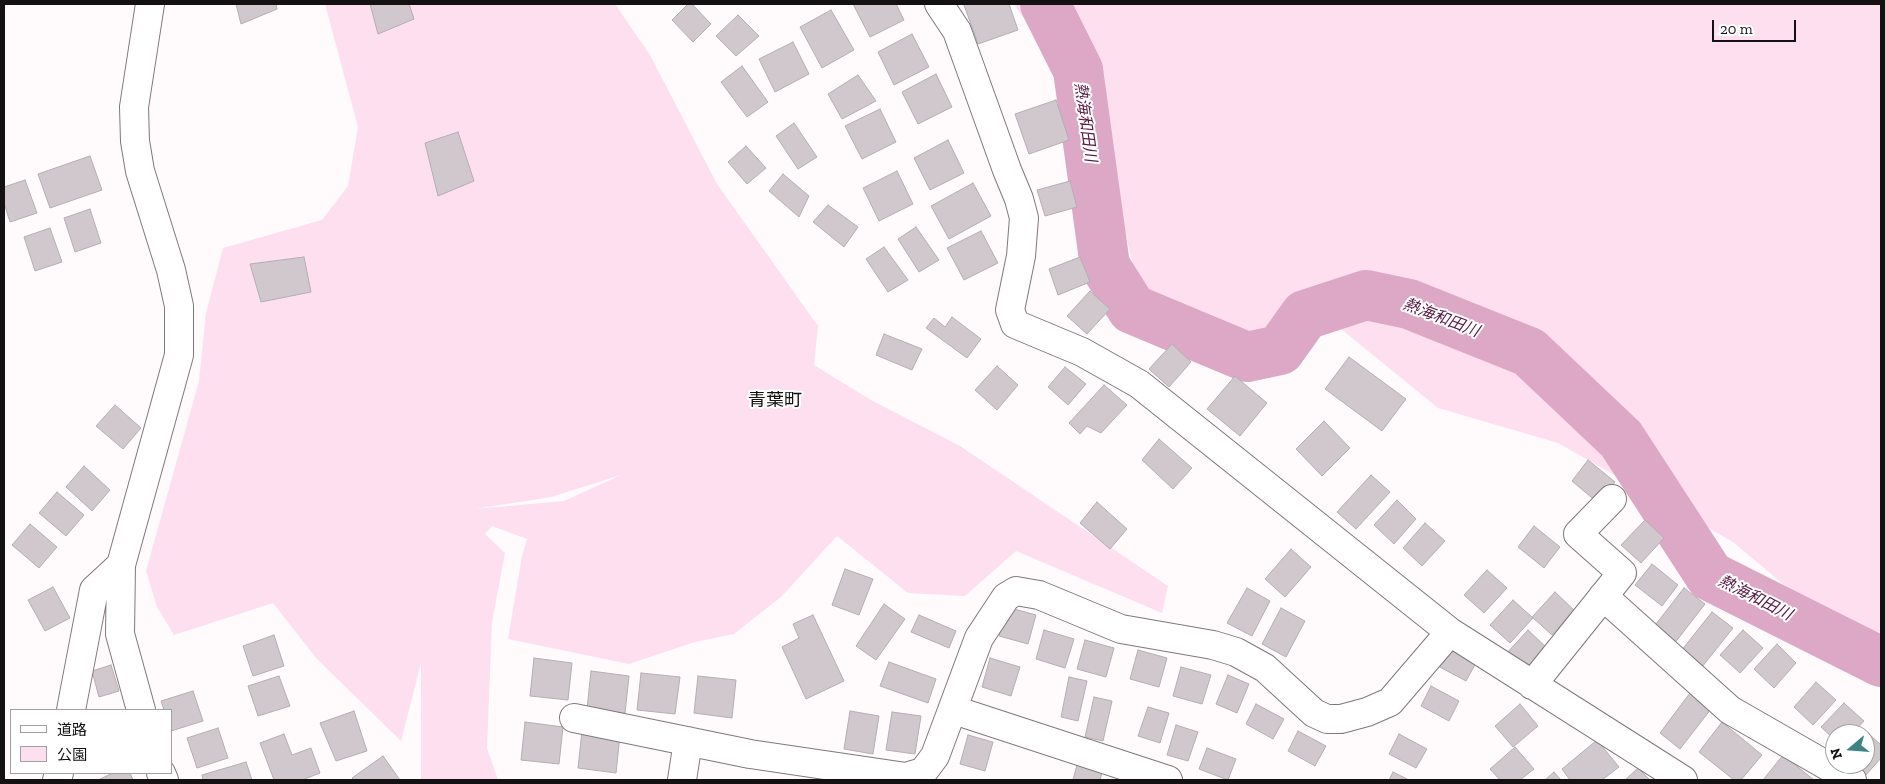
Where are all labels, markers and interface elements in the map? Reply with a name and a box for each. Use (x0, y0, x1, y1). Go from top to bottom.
scale bar (1715, 10, 1799, 42)
text: 20 m (1720, 20, 1753, 38)
water label: 熱海和田川 (1070, 81, 1100, 163)
water label: 熱海和田川 (1400, 295, 1482, 341)
district label: 青葉町 (748, 390, 802, 412)
water label: 熱海和田川 (1715, 571, 1795, 625)
legend (10, 709, 172, 774)
text: 道路 (57, 721, 87, 739)
north arrow (1825, 724, 1875, 774)
text: 公園 (57, 746, 87, 764)
text: N (1826, 746, 1846, 761)

